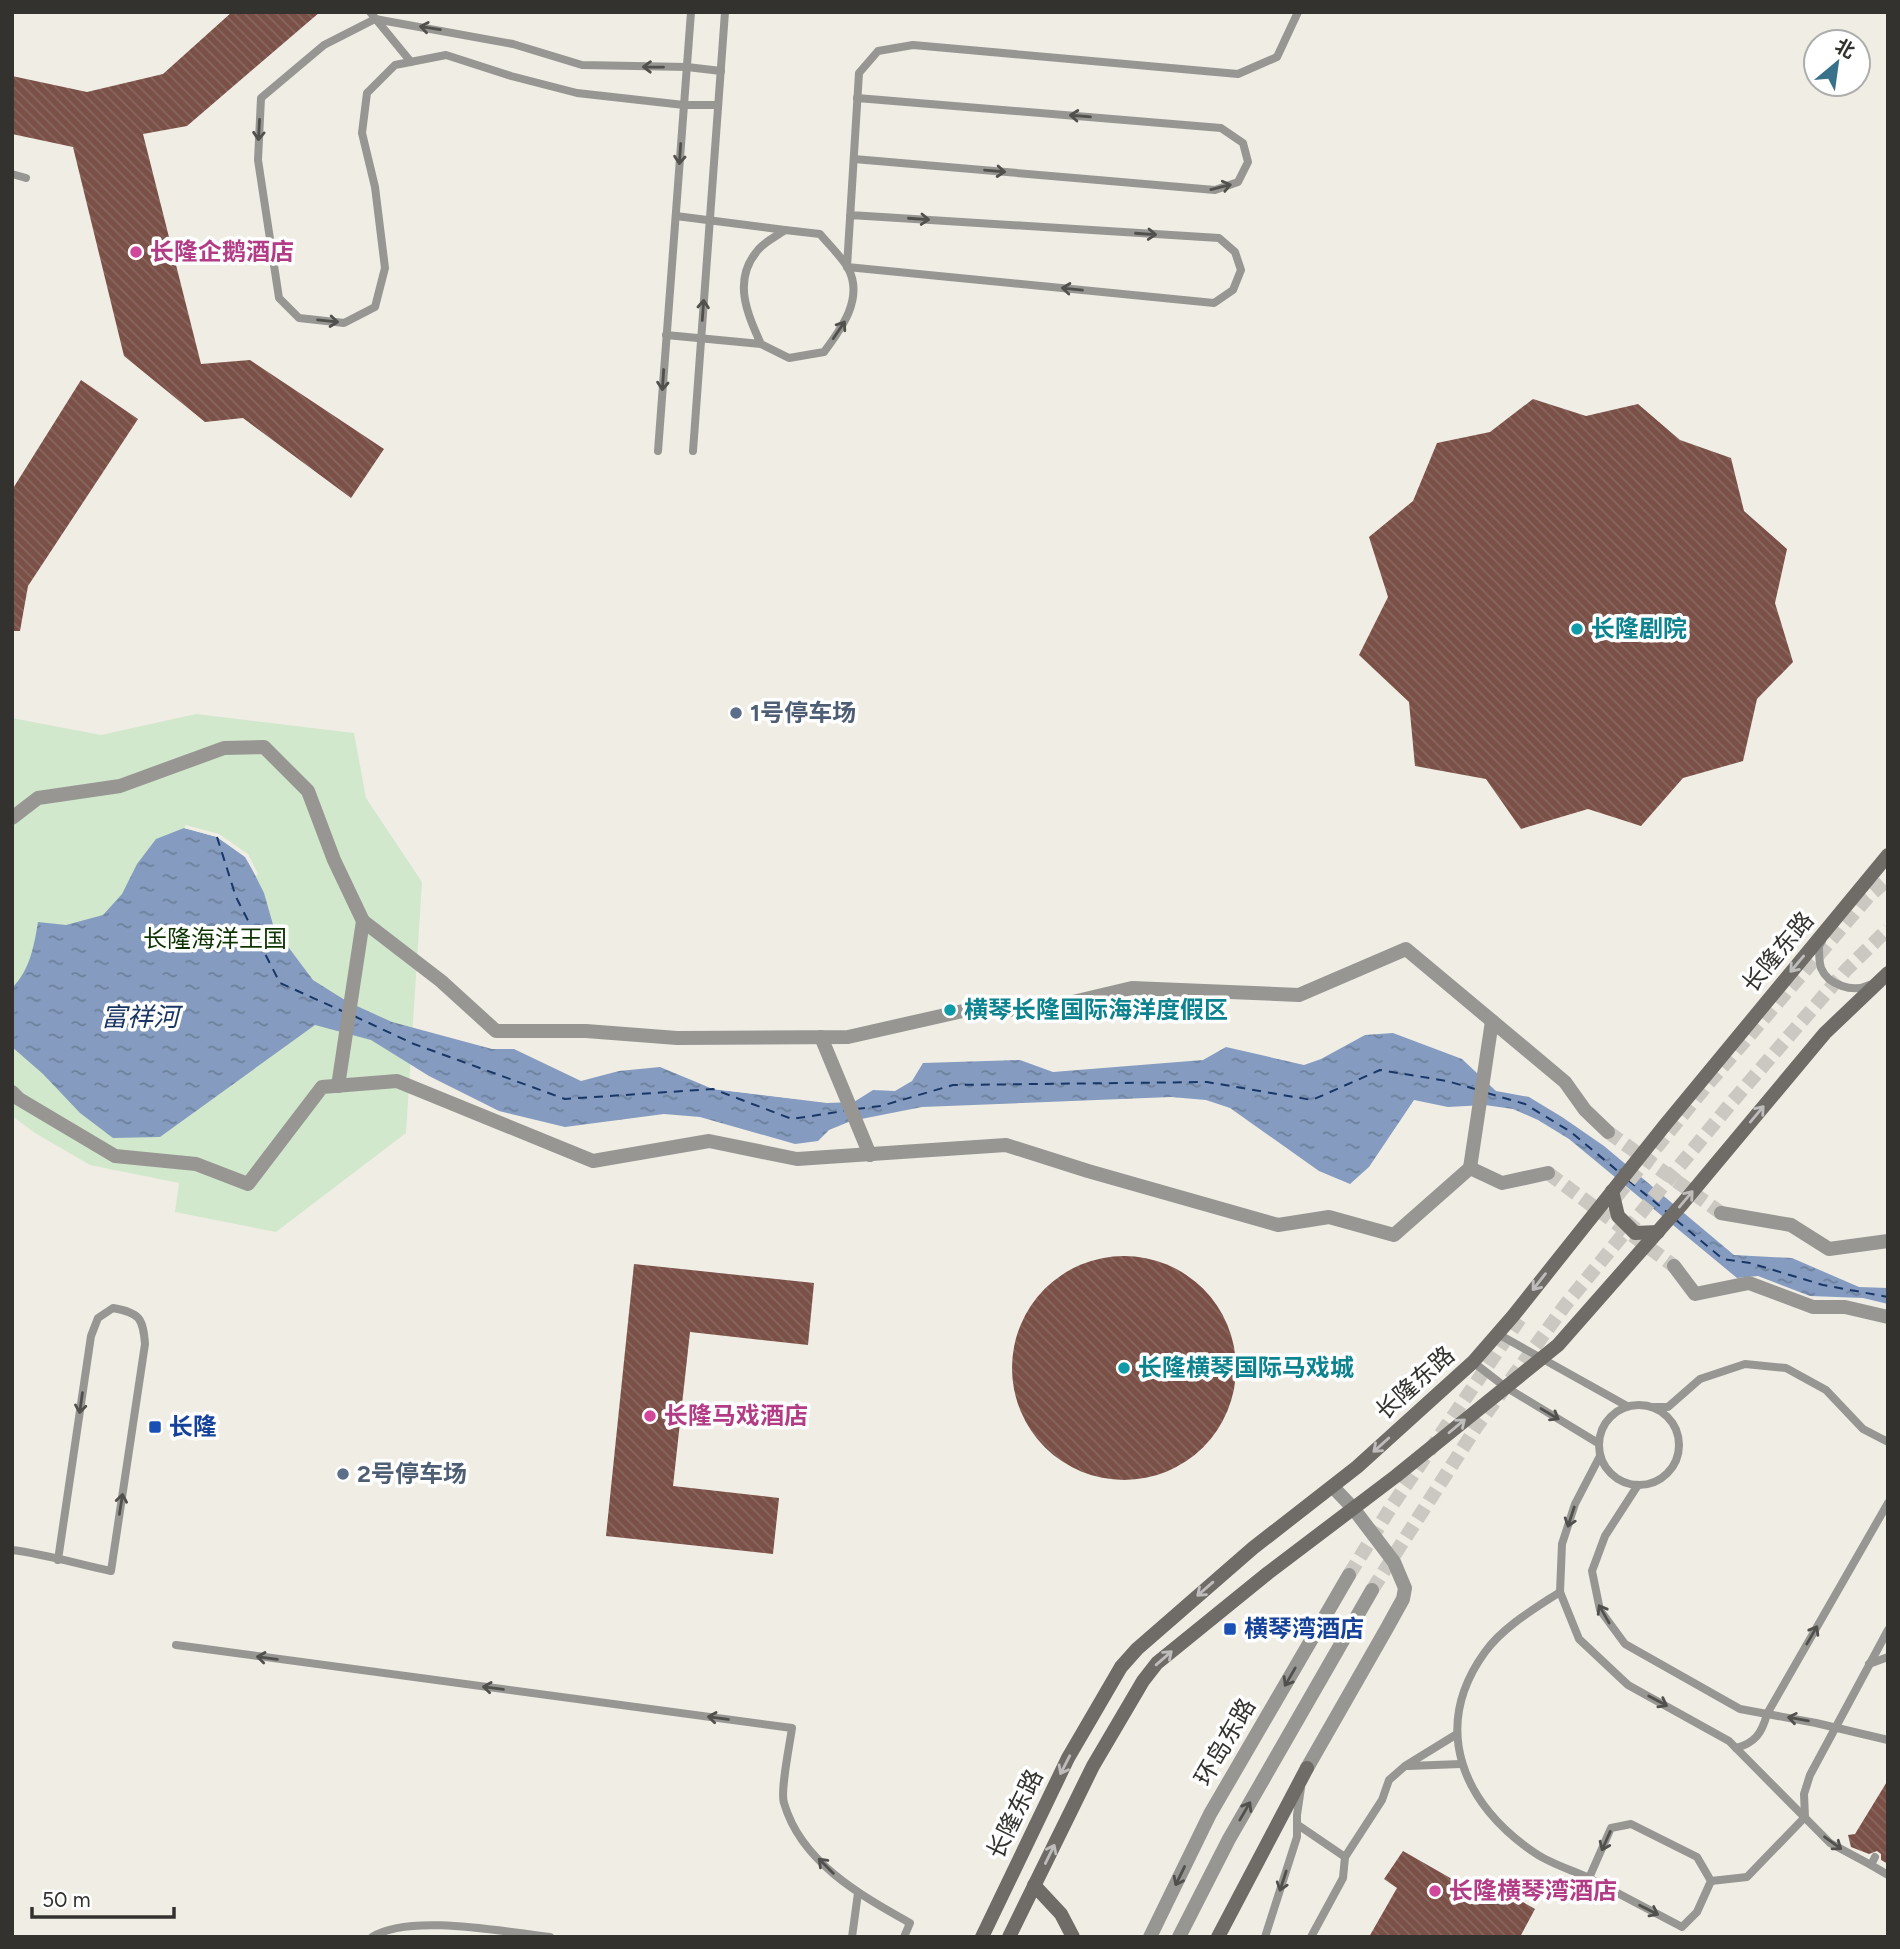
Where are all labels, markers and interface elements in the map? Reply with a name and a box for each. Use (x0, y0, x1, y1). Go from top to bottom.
one-way arrow (419, 21, 442, 34)
north arrow (1802, 28, 1872, 98)
text: 北 (1831, 34, 1859, 63)
one-way arrow (641, 60, 664, 73)
one-way arrow (1069, 109, 1092, 122)
one-way arrow (253, 118, 266, 141)
one-way arrow (673, 142, 686, 164)
one-way arrow (983, 165, 1006, 178)
one-way arrow (1209, 180, 1232, 193)
one-way arrow (907, 213, 929, 226)
one-way arrow (1134, 227, 1157, 240)
place label: 长隆企鹅酒店 (150, 237, 294, 266)
marker: 长隆企鹅酒店 (128, 244, 144, 260)
one-way arrow (1061, 282, 1084, 295)
one-way arrow (697, 299, 710, 321)
one-way arrow (316, 315, 339, 328)
one-way arrow (832, 321, 846, 341)
one-way arrow (656, 369, 669, 392)
place label: 长隆剧院 (1591, 614, 1687, 643)
marker: 长隆剧院 (1569, 621, 1585, 637)
place label: 1号停车场 (750, 698, 856, 727)
marker: 1号停车场 (728, 705, 744, 721)
street label: 长隆东路 (1736, 906, 1820, 998)
park label: 长隆海洋王国 (143, 924, 287, 953)
one-way arrow (1790, 954, 1805, 972)
place label: 横琴长隆国际海洋度假区 (964, 995, 1228, 1024)
water label: 富祥河 (101, 1001, 184, 1033)
marker: 横琴长隆国际海洋度假区 (942, 1002, 958, 1018)
one-way arrow (1749, 1105, 1765, 1123)
one-way arrow (1678, 1190, 1694, 1208)
one-way arrow (1532, 1273, 1547, 1291)
street label: 长隆东路 (1369, 1340, 1460, 1426)
place label: 长隆横琴国际马戏城 (1138, 1353, 1354, 1382)
marker: 长隆横琴国际马戏城 (1116, 1360, 1132, 1376)
one-way arrow (74, 1391, 87, 1414)
place label: 长隆马戏酒店 (664, 1401, 808, 1430)
one-way arrow (1539, 1407, 1559, 1421)
marker: 长隆马戏酒店 (642, 1408, 658, 1424)
place label: 长隆 (169, 1412, 217, 1441)
one-way arrow (1448, 1418, 1466, 1434)
marker: 长隆 (147, 1419, 163, 1435)
one-way arrow (1372, 1437, 1390, 1453)
place label: 2号停车场 (357, 1459, 467, 1488)
marker: 2号停车场 (335, 1466, 351, 1482)
one-way arrow (115, 1493, 128, 1516)
one-way arrow (1564, 1506, 1576, 1528)
one-way arrow (1196, 1581, 1214, 1597)
one-way arrow (1597, 1604, 1611, 1624)
place label: 横琴湾酒店 (1244, 1614, 1364, 1643)
marker: 横琴湾酒店 (1222, 1621, 1238, 1637)
one-way arrow (1805, 1625, 1819, 1645)
one-way arrow (1154, 1650, 1172, 1666)
one-way arrow (256, 1651, 279, 1664)
one-way arrow (1283, 1666, 1297, 1686)
one-way arrow (482, 1681, 505, 1694)
street label: 环岛东路 (1188, 1693, 1261, 1791)
one-way arrow (1647, 1694, 1668, 1708)
one-way arrow (707, 1711, 730, 1724)
one-way arrow (1787, 1712, 1810, 1725)
one-way arrow (1057, 1754, 1071, 1775)
street label: 长隆东路 (980, 1764, 1049, 1863)
one-way arrow (1238, 1802, 1252, 1822)
one-way arrow (1599, 1829, 1612, 1851)
one-way arrow (1823, 1836, 1842, 1850)
one-way arrow (1043, 1844, 1057, 1865)
one-way arrow (818, 1858, 835, 1875)
one-way arrow (1172, 1865, 1186, 1886)
one-way arrow (1276, 1870, 1288, 1892)
scale bar (32, 1876, 173, 1920)
place label: 长隆横琴湾酒店 (1449, 1876, 1617, 1905)
marker: 长隆横琴湾酒店 (1427, 1883, 1443, 1899)
text: 50 m (42, 1887, 91, 1912)
one-way arrow (1638, 1904, 1659, 1917)

